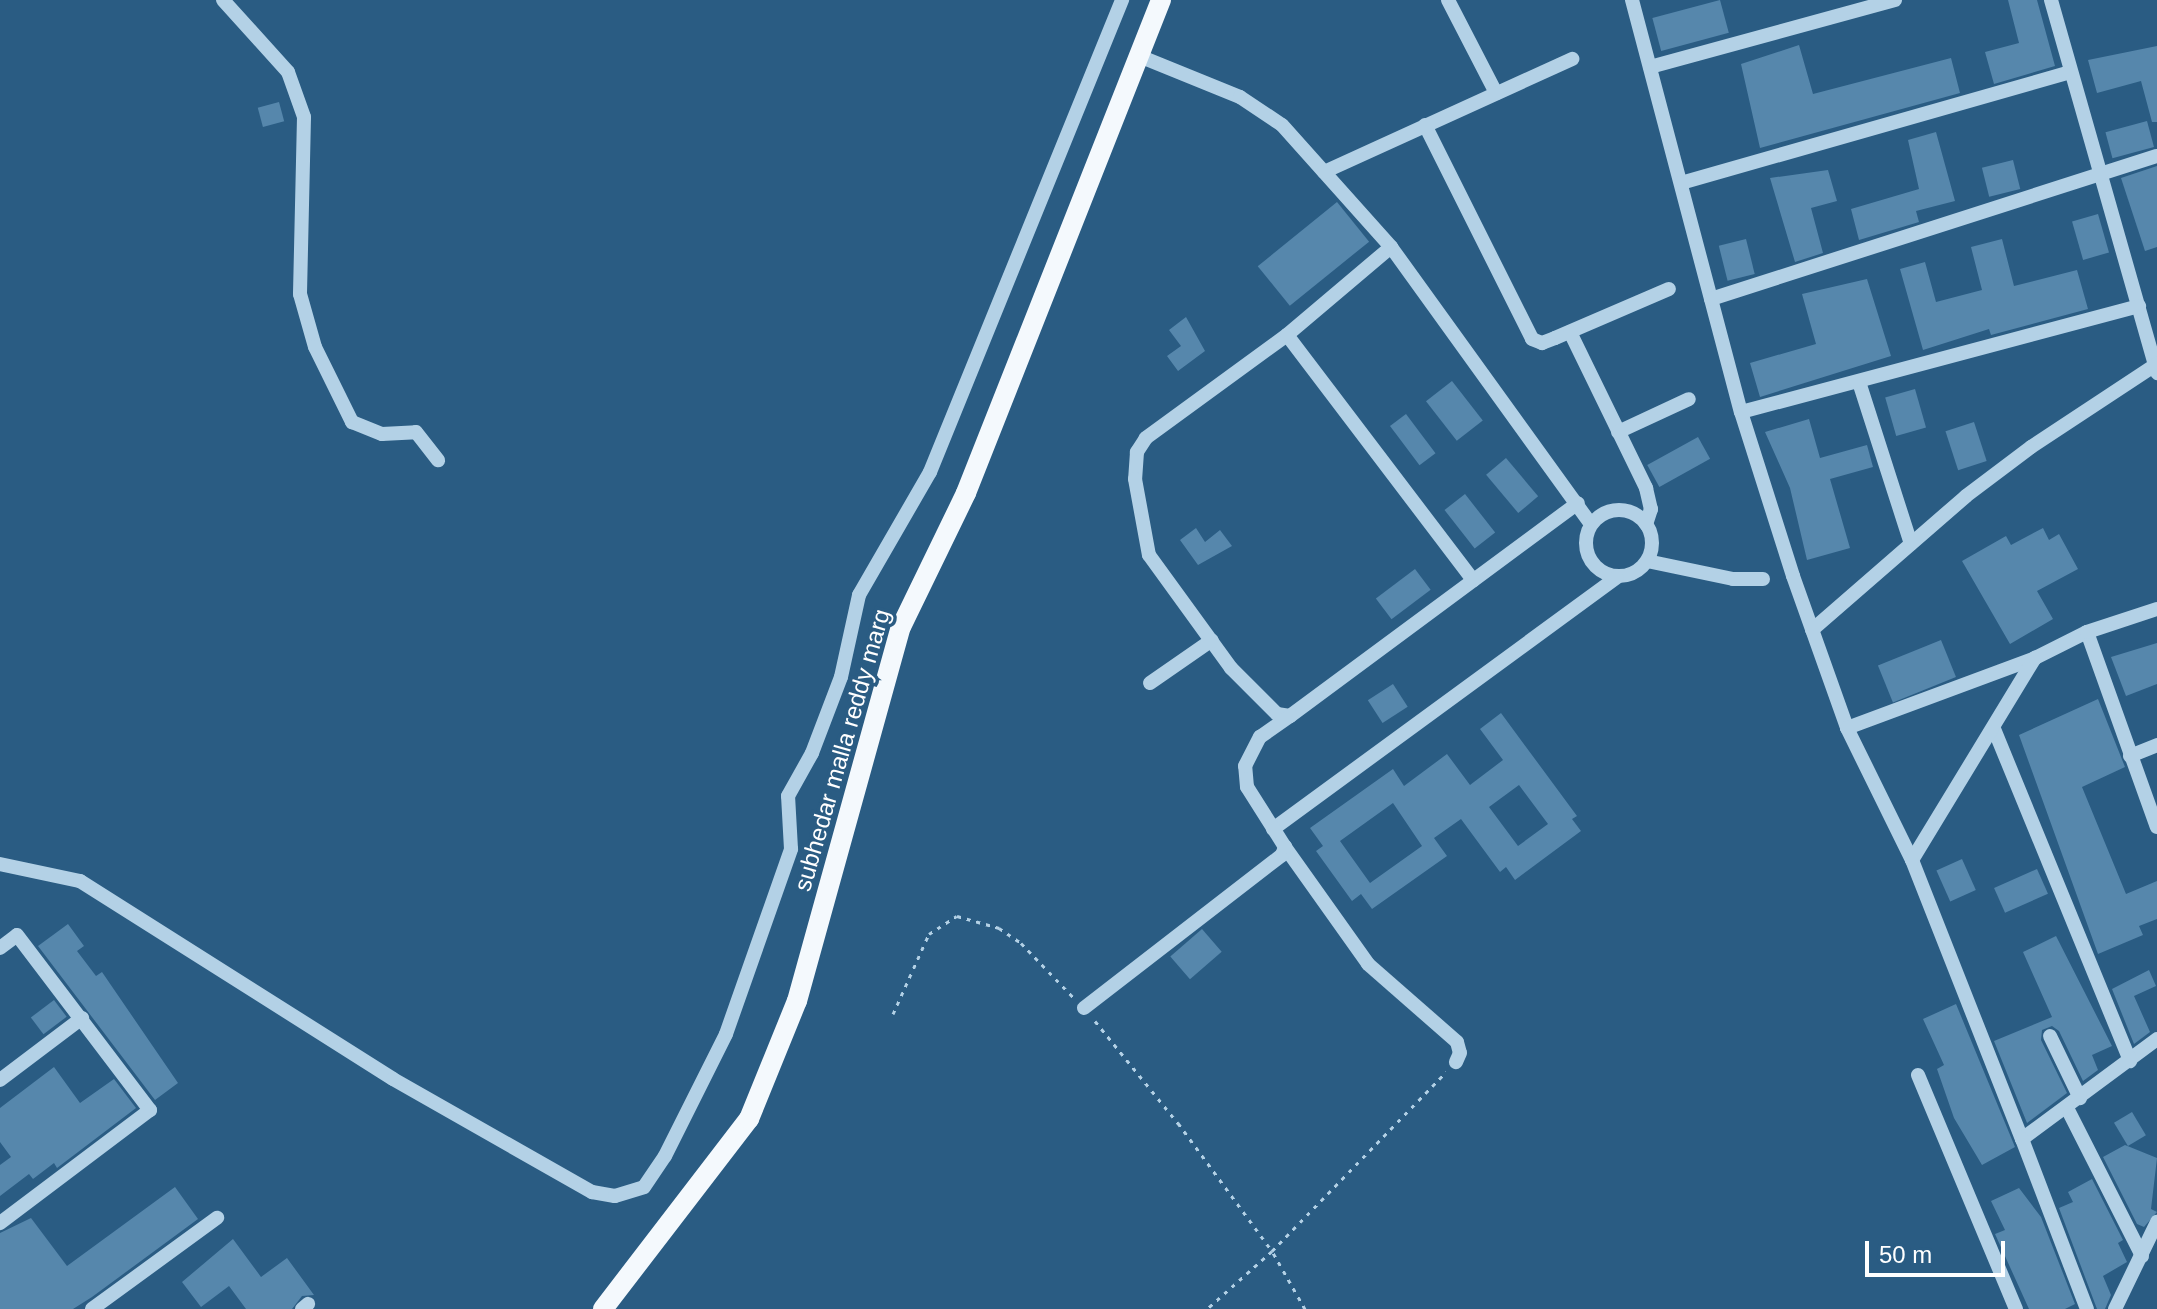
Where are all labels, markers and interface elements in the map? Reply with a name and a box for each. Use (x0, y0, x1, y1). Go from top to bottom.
street label: subhedar malla reddy marg (788, 606, 896, 894)
scale bar (1869, 1225, 2009, 1275)
text: 50 m (1879, 1241, 1932, 1268)

